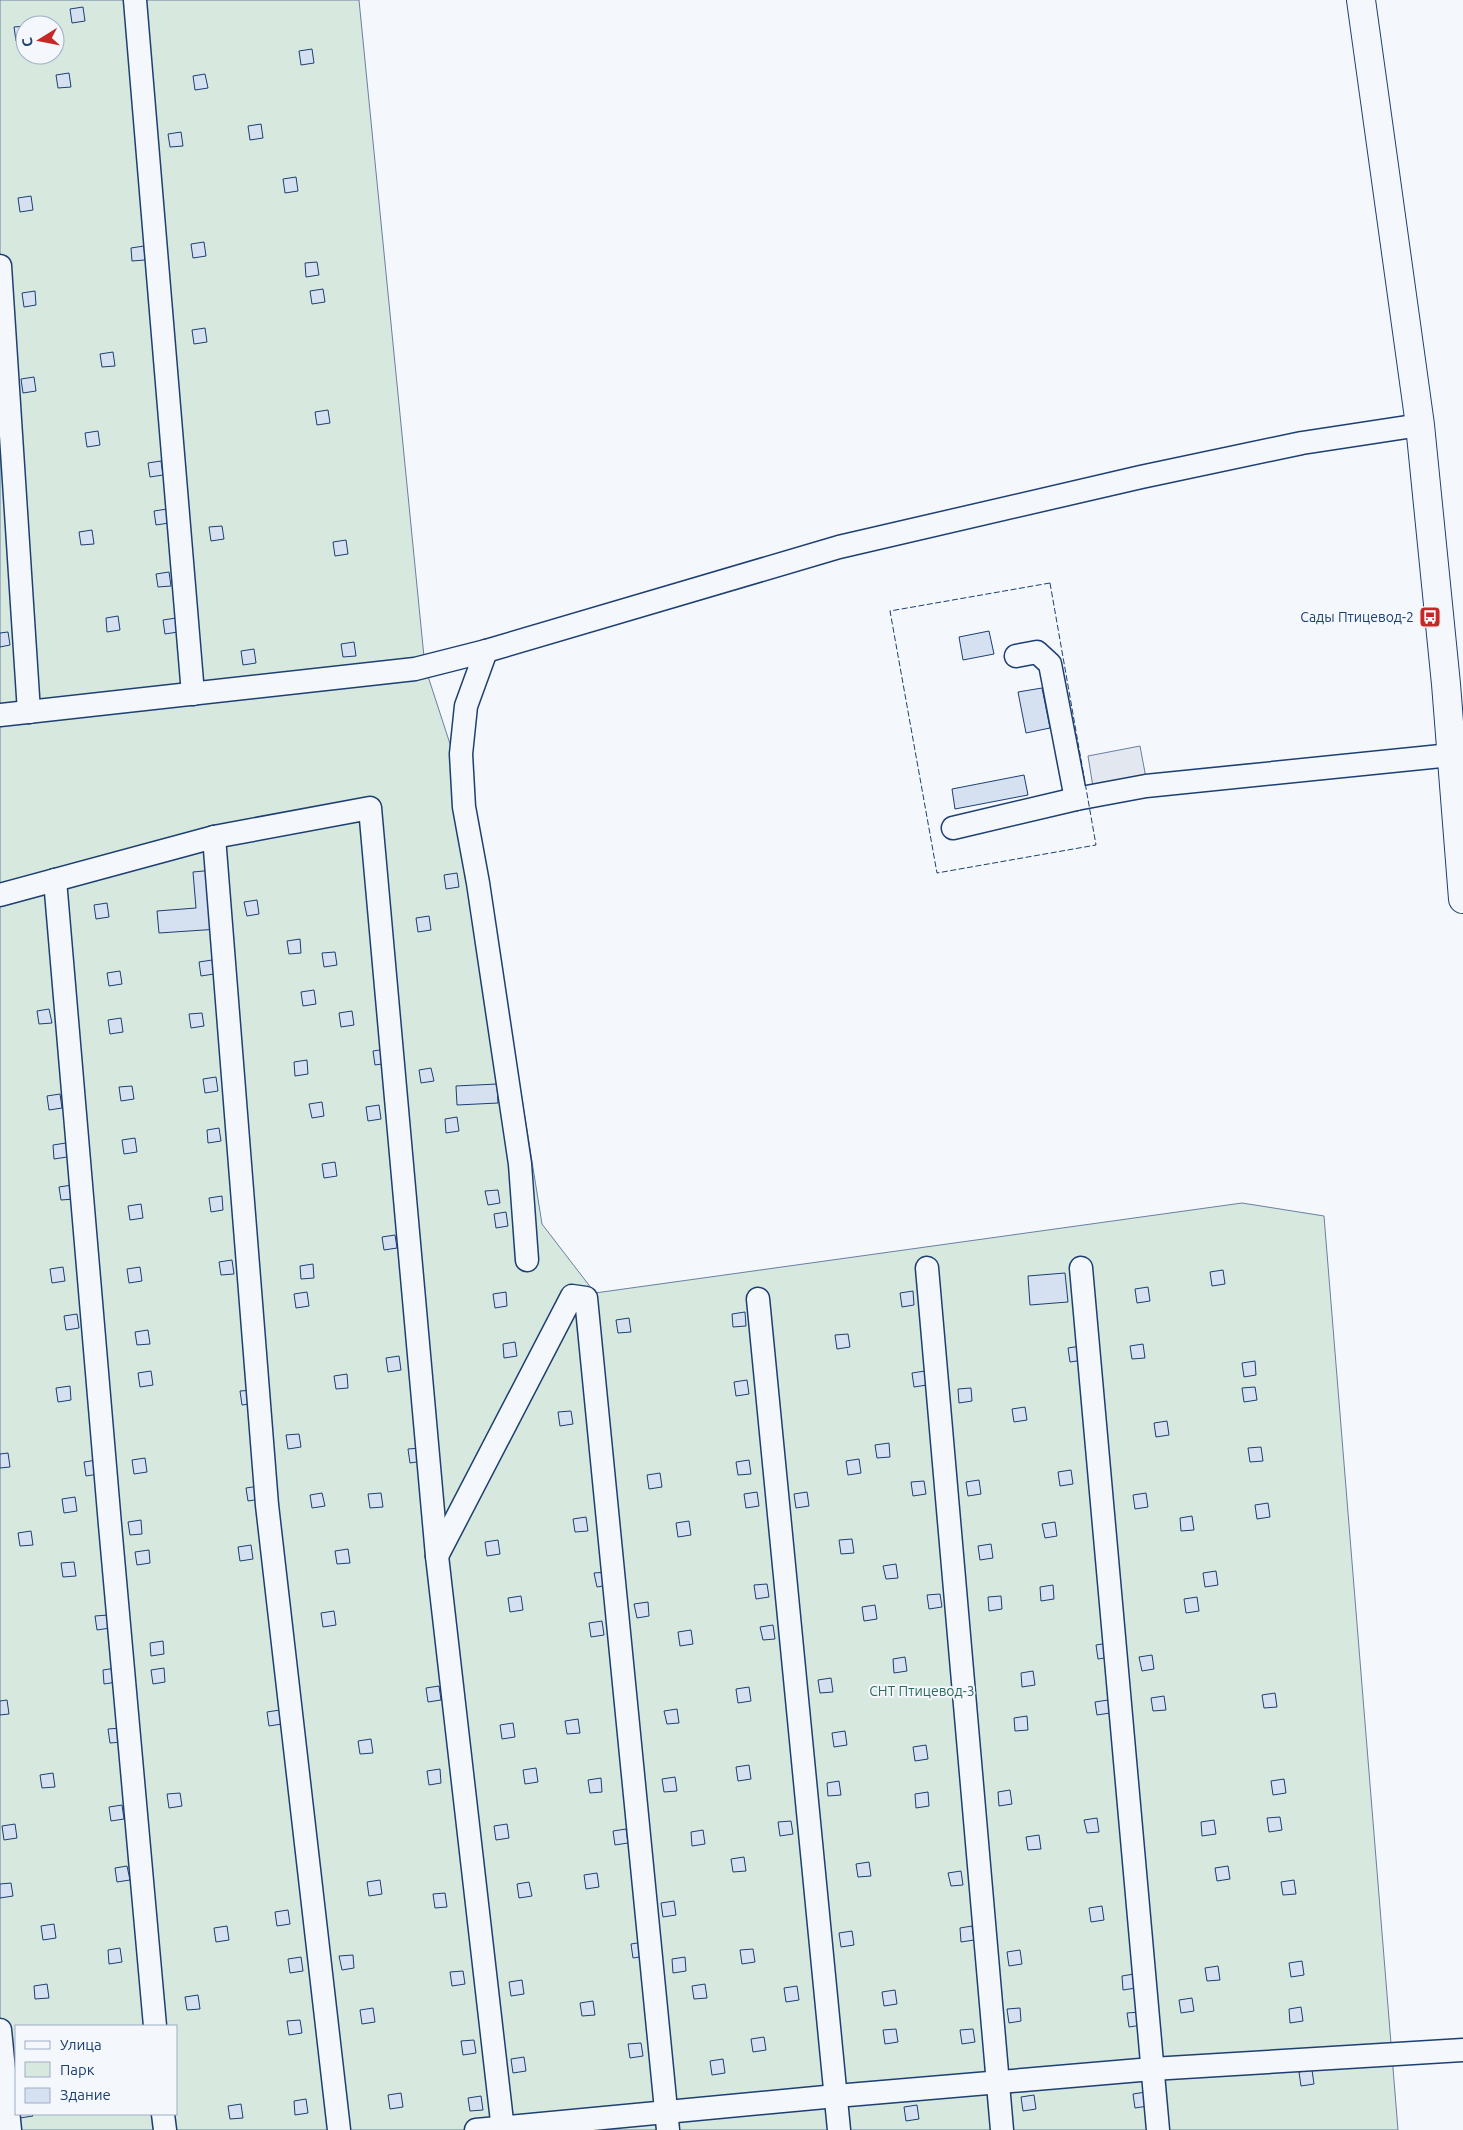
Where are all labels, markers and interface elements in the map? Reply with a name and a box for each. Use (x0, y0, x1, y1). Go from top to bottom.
north arrow (15, 15, 65, 65)
text: С (19, 36, 36, 48)
bus stop icon: Сады Птицевод-2 (1418, 605, 1442, 629)
place label: Сады Птицевод-2 (1300, 609, 1414, 625)
park label: СНТ Птицевод-3 (869, 1683, 975, 1699)
legend (15, 2025, 178, 2115)
text: Улица (60, 2036, 102, 2053)
text: Парк (60, 2061, 95, 2078)
text: Здание (60, 2086, 111, 2103)

